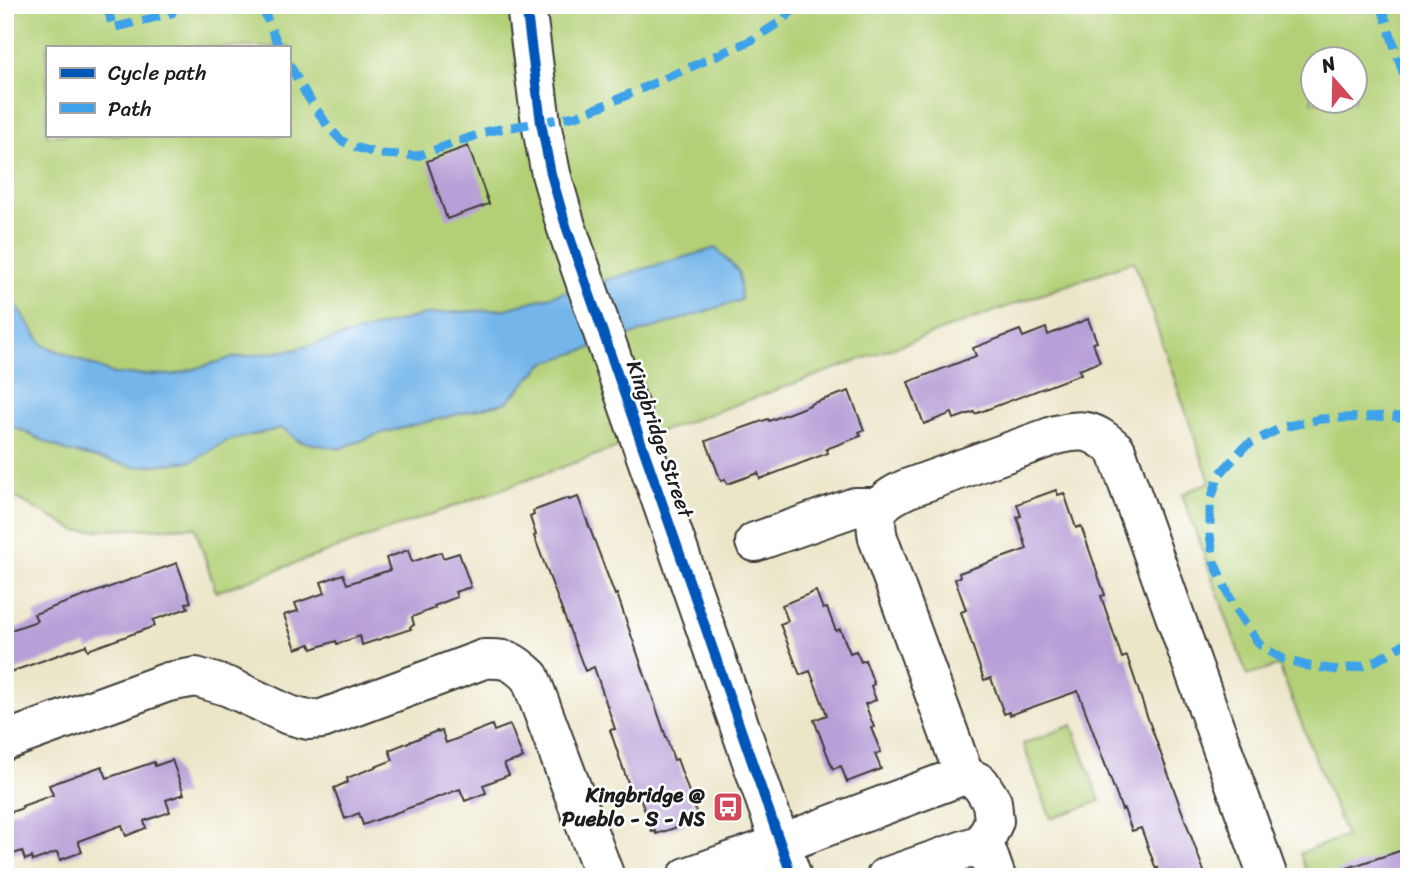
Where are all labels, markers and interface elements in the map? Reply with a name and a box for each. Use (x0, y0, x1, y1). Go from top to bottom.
legend (46, 46, 290, 136)
north arrow (1298, 46, 1368, 116)
text: N (1316, 46, 1341, 83)
text: Cycle path (108, 54, 207, 92)
text: Path (108, 90, 151, 128)
street label: Kingbridge Street (615, 355, 705, 524)
place label: Kingbridge @ Pueblo - S - NS (562, 776, 706, 838)
bus stop icon: Kingbridge @ Pueblo - S - NS (711, 790, 745, 824)

